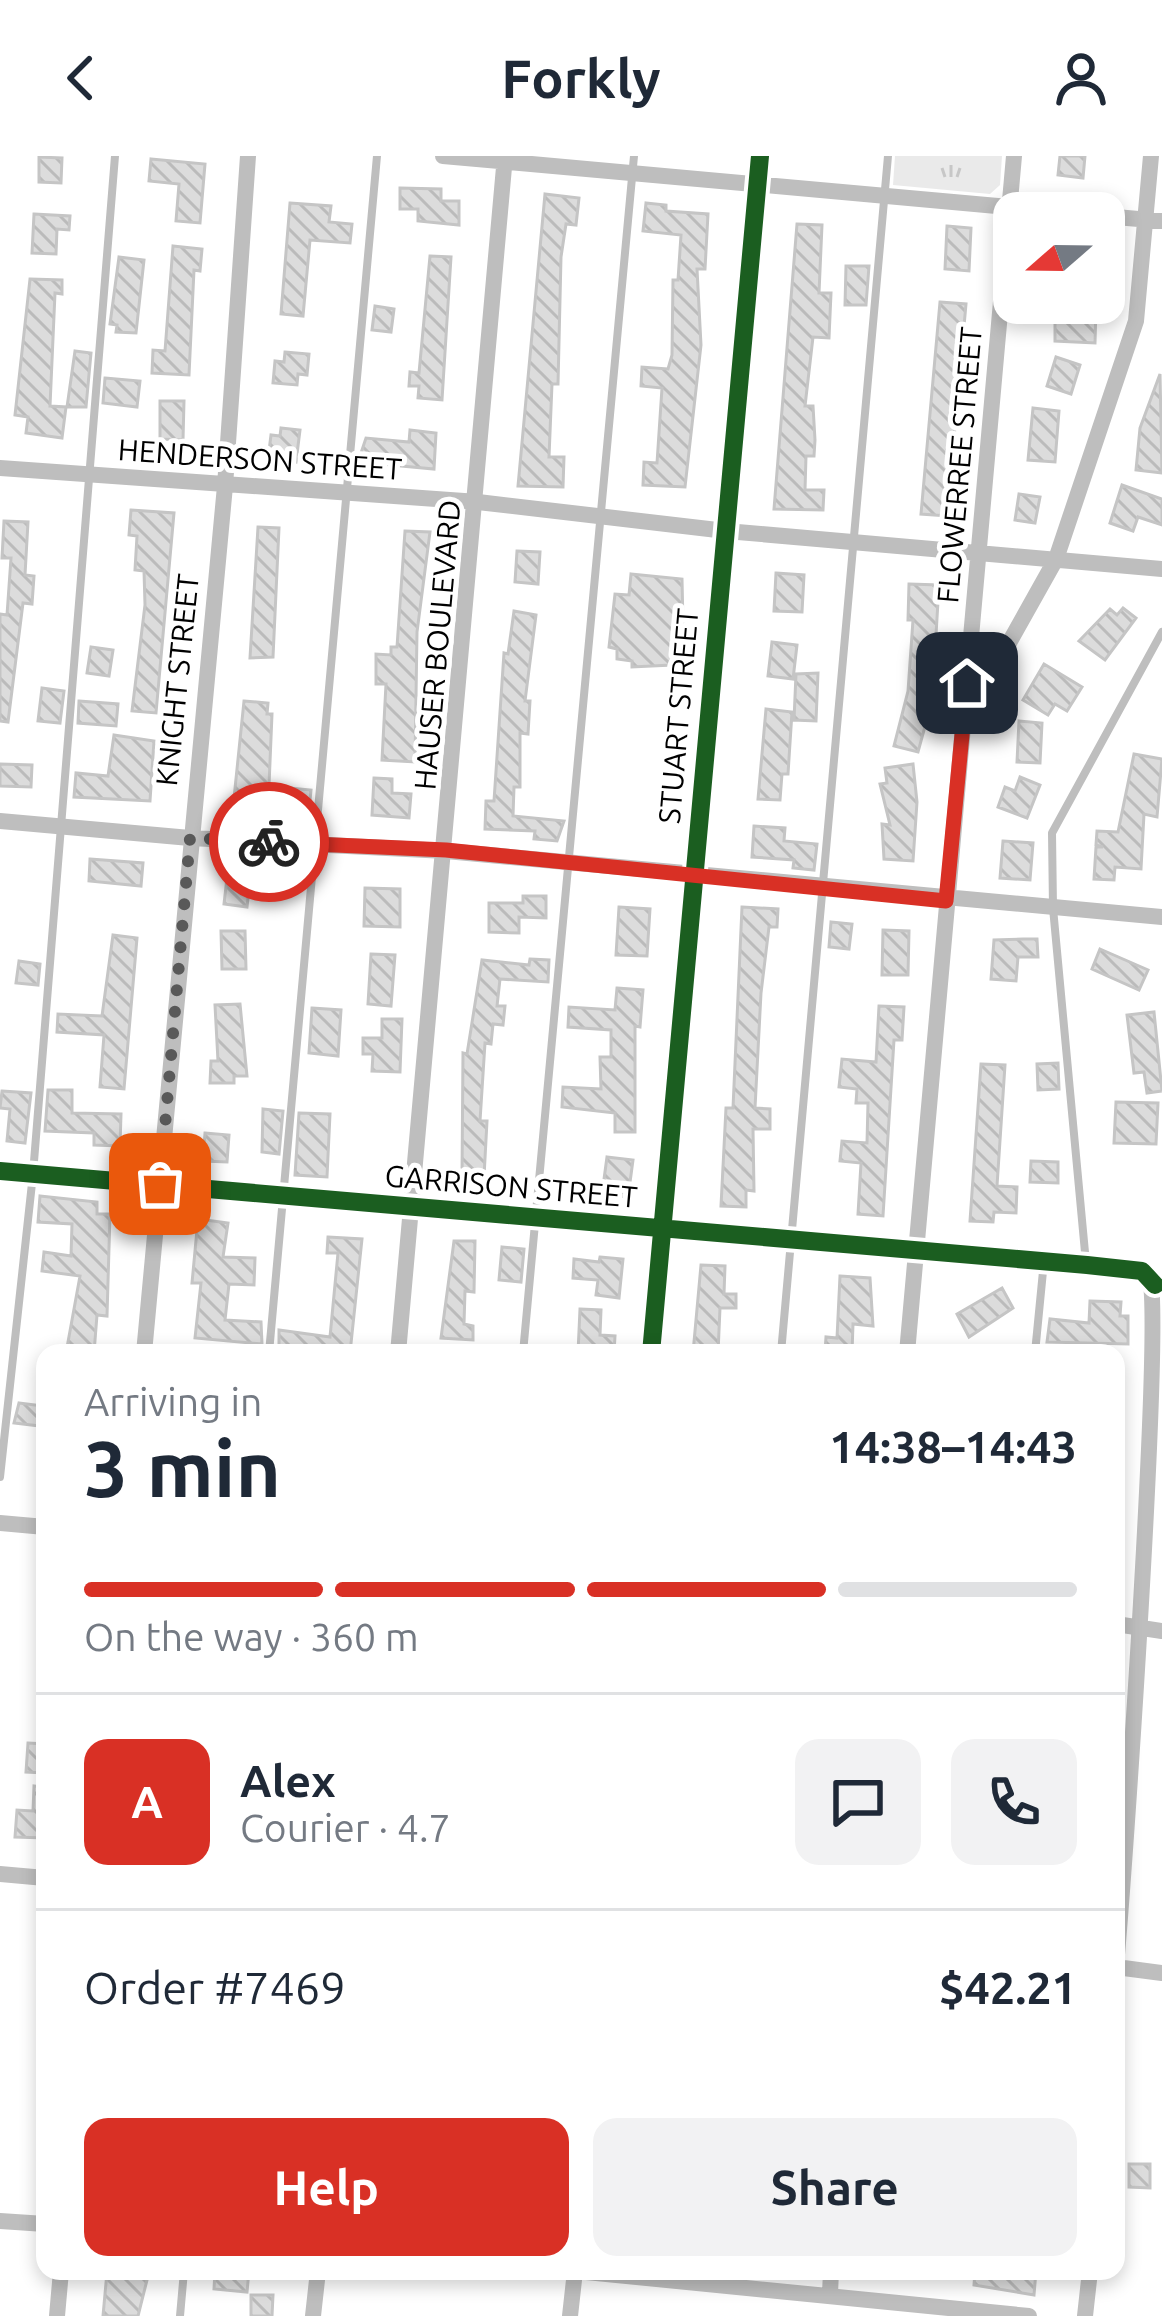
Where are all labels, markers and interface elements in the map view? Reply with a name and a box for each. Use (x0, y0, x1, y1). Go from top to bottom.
icon: back (48, 45, 114, 111)
icon: person (1048, 45, 1114, 111)
text: Forkly (501, 48, 661, 108)
north arrow (993, 192, 1125, 324)
map controls (993, 192, 1125, 324)
street label: FLOWERREE STREET (930, 325, 988, 604)
street label: HENDERSON STREET (117, 432, 404, 486)
street label: HAUSER BOULEVARD (407, 499, 467, 791)
street label: KNIGHT STREET (149, 572, 205, 788)
street label: STUART STREET (652, 607, 704, 825)
pin (916, 632, 1018, 734)
icon: home (934, 650, 1000, 716)
courier (209, 782, 329, 902)
icon: bike (236, 809, 302, 875)
pin (109, 1133, 211, 1235)
icon: bag (127, 1151, 193, 1217)
street label: GARRISON STREET (383, 1158, 639, 1214)
text: Arriving in (84, 1380, 262, 1423)
text: 14:38–14:43 (829, 1421, 1077, 1472)
text: 3 min (84, 1424, 281, 1512)
text: On the way · 360 m (84, 1615, 419, 1658)
button: chat (795, 1739, 921, 1865)
button: phone (951, 1739, 1077, 1865)
text: Alex (240, 1755, 336, 1806)
text: A (131, 1776, 163, 1827)
text: Courier · 4.7 (240, 1806, 451, 1849)
text: Order #7469 (84, 1962, 346, 2013)
text: $42.21 (939, 1962, 1077, 2013)
button: Help (84, 2118, 569, 2256)
button: Share (593, 2118, 1077, 2256)

